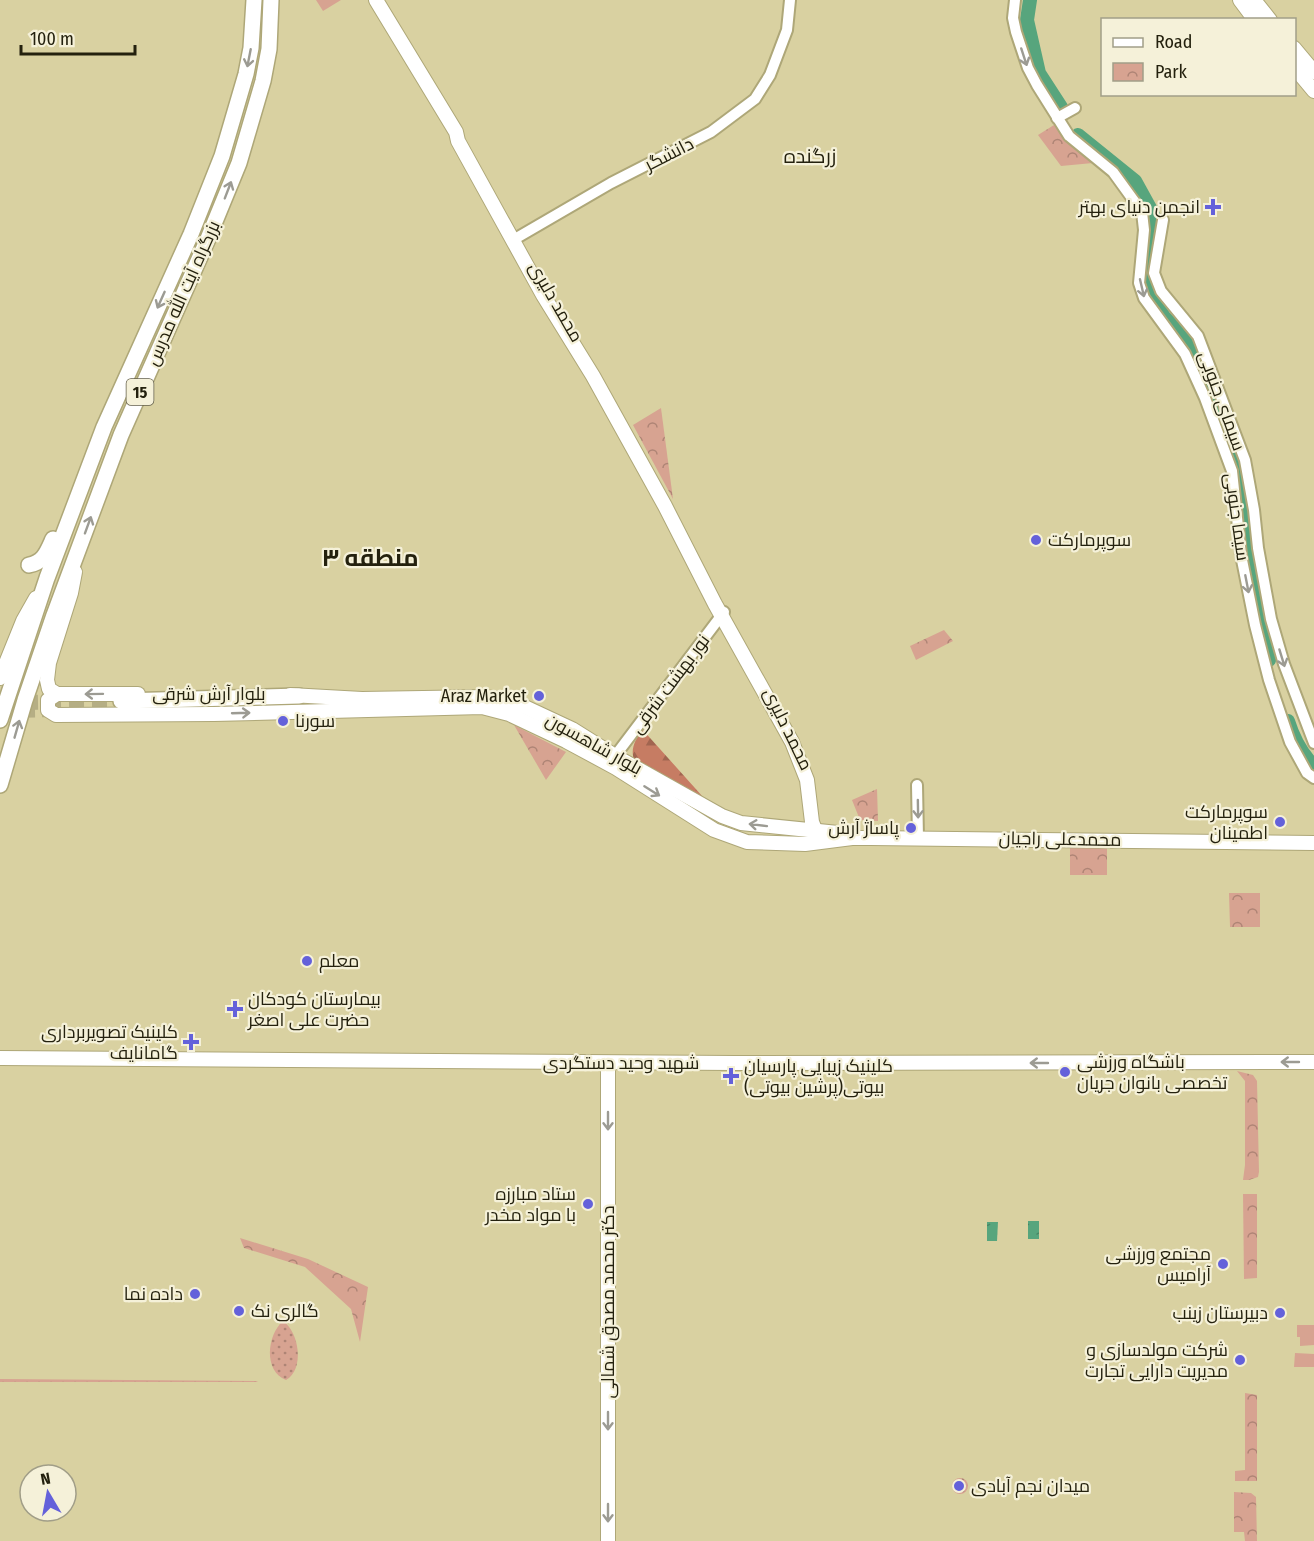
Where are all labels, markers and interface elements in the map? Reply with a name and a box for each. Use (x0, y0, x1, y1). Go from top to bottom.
scale bar (21, 18, 135, 56)
legend (1101, 18, 1296, 96)
text: 100 m (30, 28, 74, 50)
text: Road (1155, 31, 1192, 53)
one-way arrow (1020, 47, 1031, 66)
one-way arrow (243, 48, 254, 67)
text: Park (1155, 61, 1188, 83)
street label: دانشگر (640, 132, 697, 176)
district label: زرگنده (784, 144, 836, 168)
one-way arrow (223, 181, 234, 200)
place label: انجمن دنیای بهتر (1078, 196, 1200, 218)
marker: انجمن دنیای بهتر (1204, 198, 1222, 216)
street label: بزرگراه آیت الله مدرس (140, 217, 225, 369)
street label: محمد دلیری (524, 258, 588, 346)
one-way arrow (1136, 278, 1148, 297)
one-way arrow (155, 291, 167, 309)
street label: سیمای جنوبی (1194, 348, 1250, 454)
road number: 15 (126, 379, 154, 405)
street label: سیما جنوبی (1220, 472, 1254, 562)
one-way arrow (83, 516, 94, 535)
place label: سوپرمارکت (1048, 529, 1131, 552)
marker: سوپرمارکت (1029, 533, 1043, 547)
district label: منطقه ۳ (321, 544, 419, 572)
one-way arrow (1242, 574, 1253, 594)
street label: نور بهشت شرقی (626, 630, 714, 738)
one-way arrow (1277, 648, 1288, 667)
street label: بلوار آرش شرقی (152, 683, 266, 705)
street label: محمد دلیری (759, 684, 817, 774)
place label: Araz Market (441, 685, 527, 707)
one-way arrow (84, 688, 104, 700)
marker: Araz Market (532, 689, 546, 703)
one-way arrow (230, 707, 250, 719)
street label: بلوار شاهسون (542, 708, 646, 780)
place label: سورنا (295, 710, 335, 732)
marker: سورنا (276, 714, 290, 728)
one-way arrow (12, 720, 23, 739)
one-way arrow (643, 786, 660, 798)
one-way arrow (912, 798, 924, 818)
place label: سوپرمارکت اطمینان (1185, 801, 1268, 844)
marker: سوپرمارکت اطمینان (1273, 815, 1287, 829)
place label: پاساژ آرش (828, 817, 899, 840)
one-way arrow (748, 820, 768, 831)
marker: پاساژ آرش (904, 821, 918, 835)
street label: محمدعلی راجیان (998, 827, 1122, 851)
place label: معلم (319, 950, 359, 973)
marker: معلم (300, 954, 314, 968)
place label: بیمارستان کودکان حضرت علی اصغر (247, 988, 381, 1031)
marker: بیمارستان کودکان حضرت علی اصغر (226, 1000, 244, 1018)
place label: کلینیک تصویربرداری گامانایف (41, 1021, 178, 1064)
marker: کلینیک تصویربرداری گامانایف (182, 1033, 200, 1051)
place label: باشگاه ورزشی تخصصی بانوان جریان (1077, 1051, 1228, 1094)
street label: شهید وحید دستگردی (543, 1052, 699, 1074)
place label: کلینیک زیبایی پارسیان بیوتی(پرشین بیوتی) (744, 1055, 893, 1099)
one-way arrow (1280, 1056, 1300, 1068)
one-way arrow (1030, 1057, 1050, 1069)
marker: باشگاه ورزشی تخصصی بانوان جریان (1058, 1065, 1072, 1079)
marker: کلینیک زیبایی پارسیان بیوتی(پرشین بیوتی) (722, 1067, 740, 1085)
one-way arrow (602, 1111, 614, 1131)
place label: ستاد مبارزه با مواد مخدر (484, 1183, 576, 1226)
marker: ستاد مبارزه با مواد مخدر (581, 1197, 595, 1211)
street label: دکتر محمد مصدق شمالی (597, 1206, 620, 1398)
place label: مجتمع ورزشی آرامیس (1105, 1243, 1211, 1286)
marker: مجتمع ورزشی آرامیس (1216, 1257, 1230, 1271)
place label: داده نما (124, 1283, 183, 1305)
marker: داده نما (188, 1287, 202, 1301)
place label: گالری نک (251, 1300, 319, 1322)
place label: دبیرستان زینب (1173, 1302, 1268, 1324)
marker: گالری نک (232, 1304, 246, 1318)
marker: دبیرستان زینب (1273, 1306, 1287, 1320)
place label: شرکت مولدسازی و مدیریت دارایی تجارت (1085, 1339, 1228, 1382)
marker: شرکت مولدسازی و مدیریت دارایی تجارت (1233, 1353, 1247, 1367)
one-way arrow (602, 1411, 614, 1431)
north arrow (18, 1463, 78, 1523)
text: N (39, 1469, 52, 1489)
place label: میدان نجم آبادی (971, 1475, 1090, 1498)
marker: میدان نجم آبادی (952, 1479, 966, 1493)
one-way arrow (602, 1503, 614, 1523)

